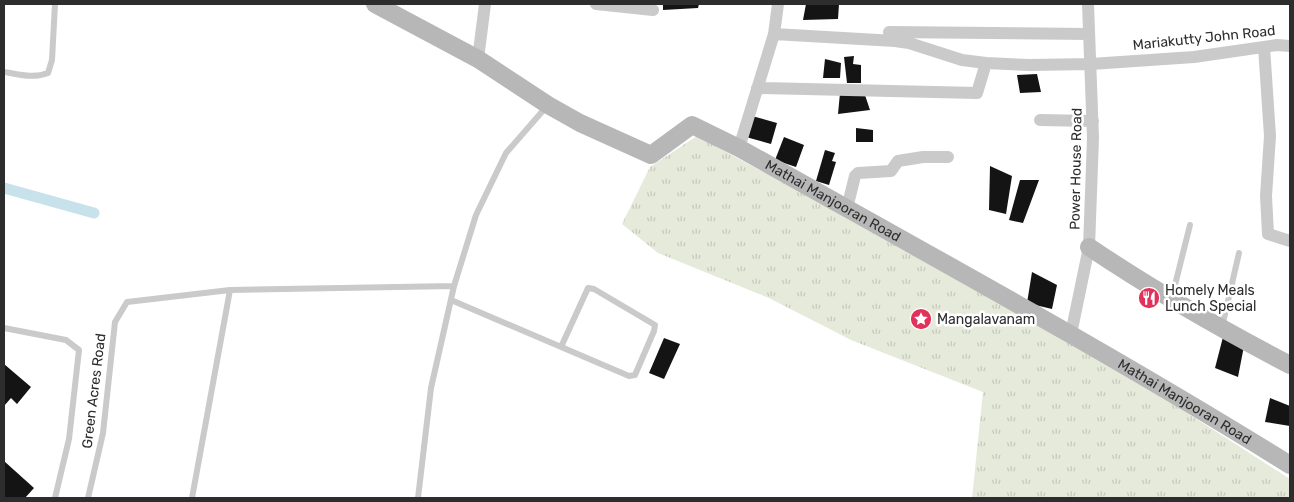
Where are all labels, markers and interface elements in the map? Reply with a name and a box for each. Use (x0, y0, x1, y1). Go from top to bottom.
street label: Mariakutty John Road (1132, 22, 1276, 54)
street label: Power House Road (1066, 108, 1086, 230)
street label: Mathai Manjooran Road (762, 156, 904, 245)
place label: Homely Meals Lunch Special (1165, 282, 1256, 315)
restaurant icon: Homely Meals Lunch Special (1137, 286, 1161, 310)
place icon: Mangalavanam (909, 307, 933, 331)
place label: Mangalavanam (937, 311, 1035, 328)
street label: Green Acres Road (79, 333, 109, 449)
street label: Mathai Manjooran Road (1115, 355, 1255, 448)

